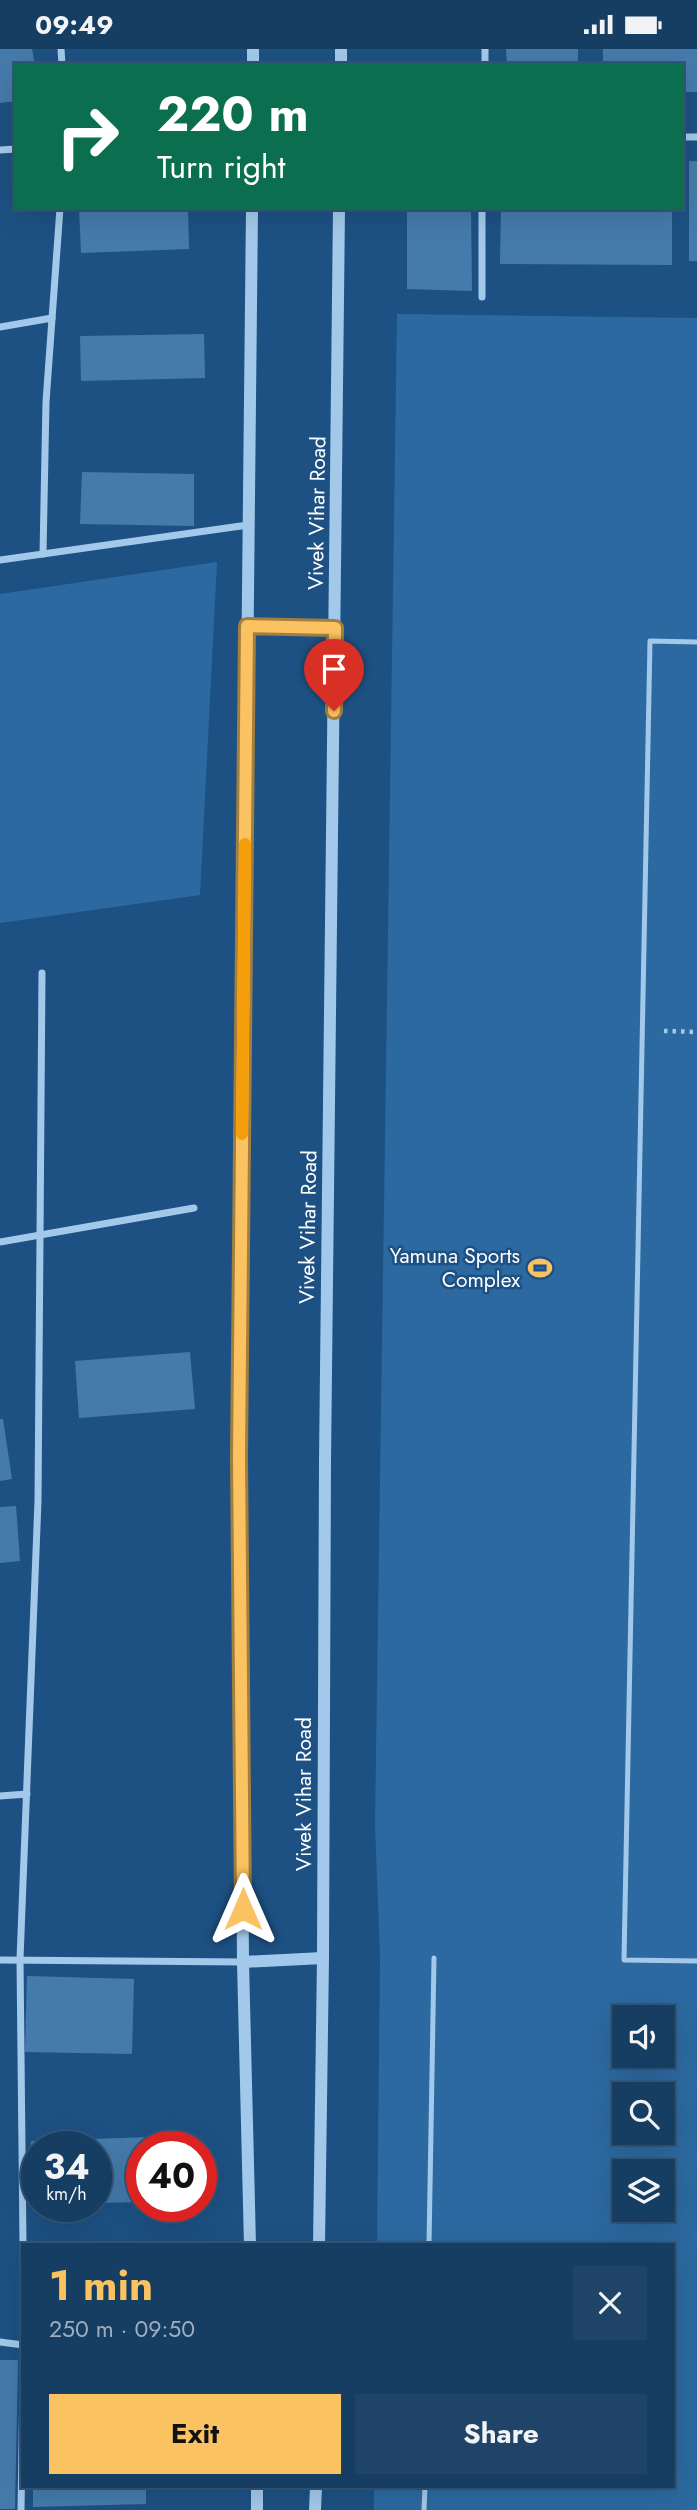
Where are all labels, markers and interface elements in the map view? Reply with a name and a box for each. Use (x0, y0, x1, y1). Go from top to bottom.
text: 09:49 (35, 6, 114, 44)
text: 220 m (157, 79, 309, 149)
icon: right (42, 91, 133, 182)
text: Turn right (157, 144, 286, 190)
street label: Vivek Vihar Road (301, 436, 333, 590)
pin (304, 639, 364, 711)
icon: arrive (315, 650, 353, 688)
street label: Vivek Vihar Road (292, 1150, 324, 1304)
place label: Yamuna Sports Complex (390, 1241, 520, 1295)
sports icon: Yamuna Sports Complex (526, 1254, 554, 1282)
street label: Vivek Vihar Road (289, 1717, 319, 1871)
position arrow (206, 1872, 280, 1946)
map controls (612, 2005, 675, 2222)
button: sound (612, 2005, 675, 2068)
button: search (612, 2082, 675, 2145)
speed limit sign: 40 (126, 2131, 217, 2222)
text: 34 (43, 2142, 90, 2192)
button: layers (612, 2159, 675, 2222)
text: km/h (46, 2181, 87, 2207)
text: 1 min (49, 2255, 153, 2316)
button: close (573, 2266, 647, 2340)
text: 250 m · 09:50 (49, 2312, 195, 2346)
button: Exit (49, 2394, 341, 2474)
button: Share (355, 2394, 647, 2474)

